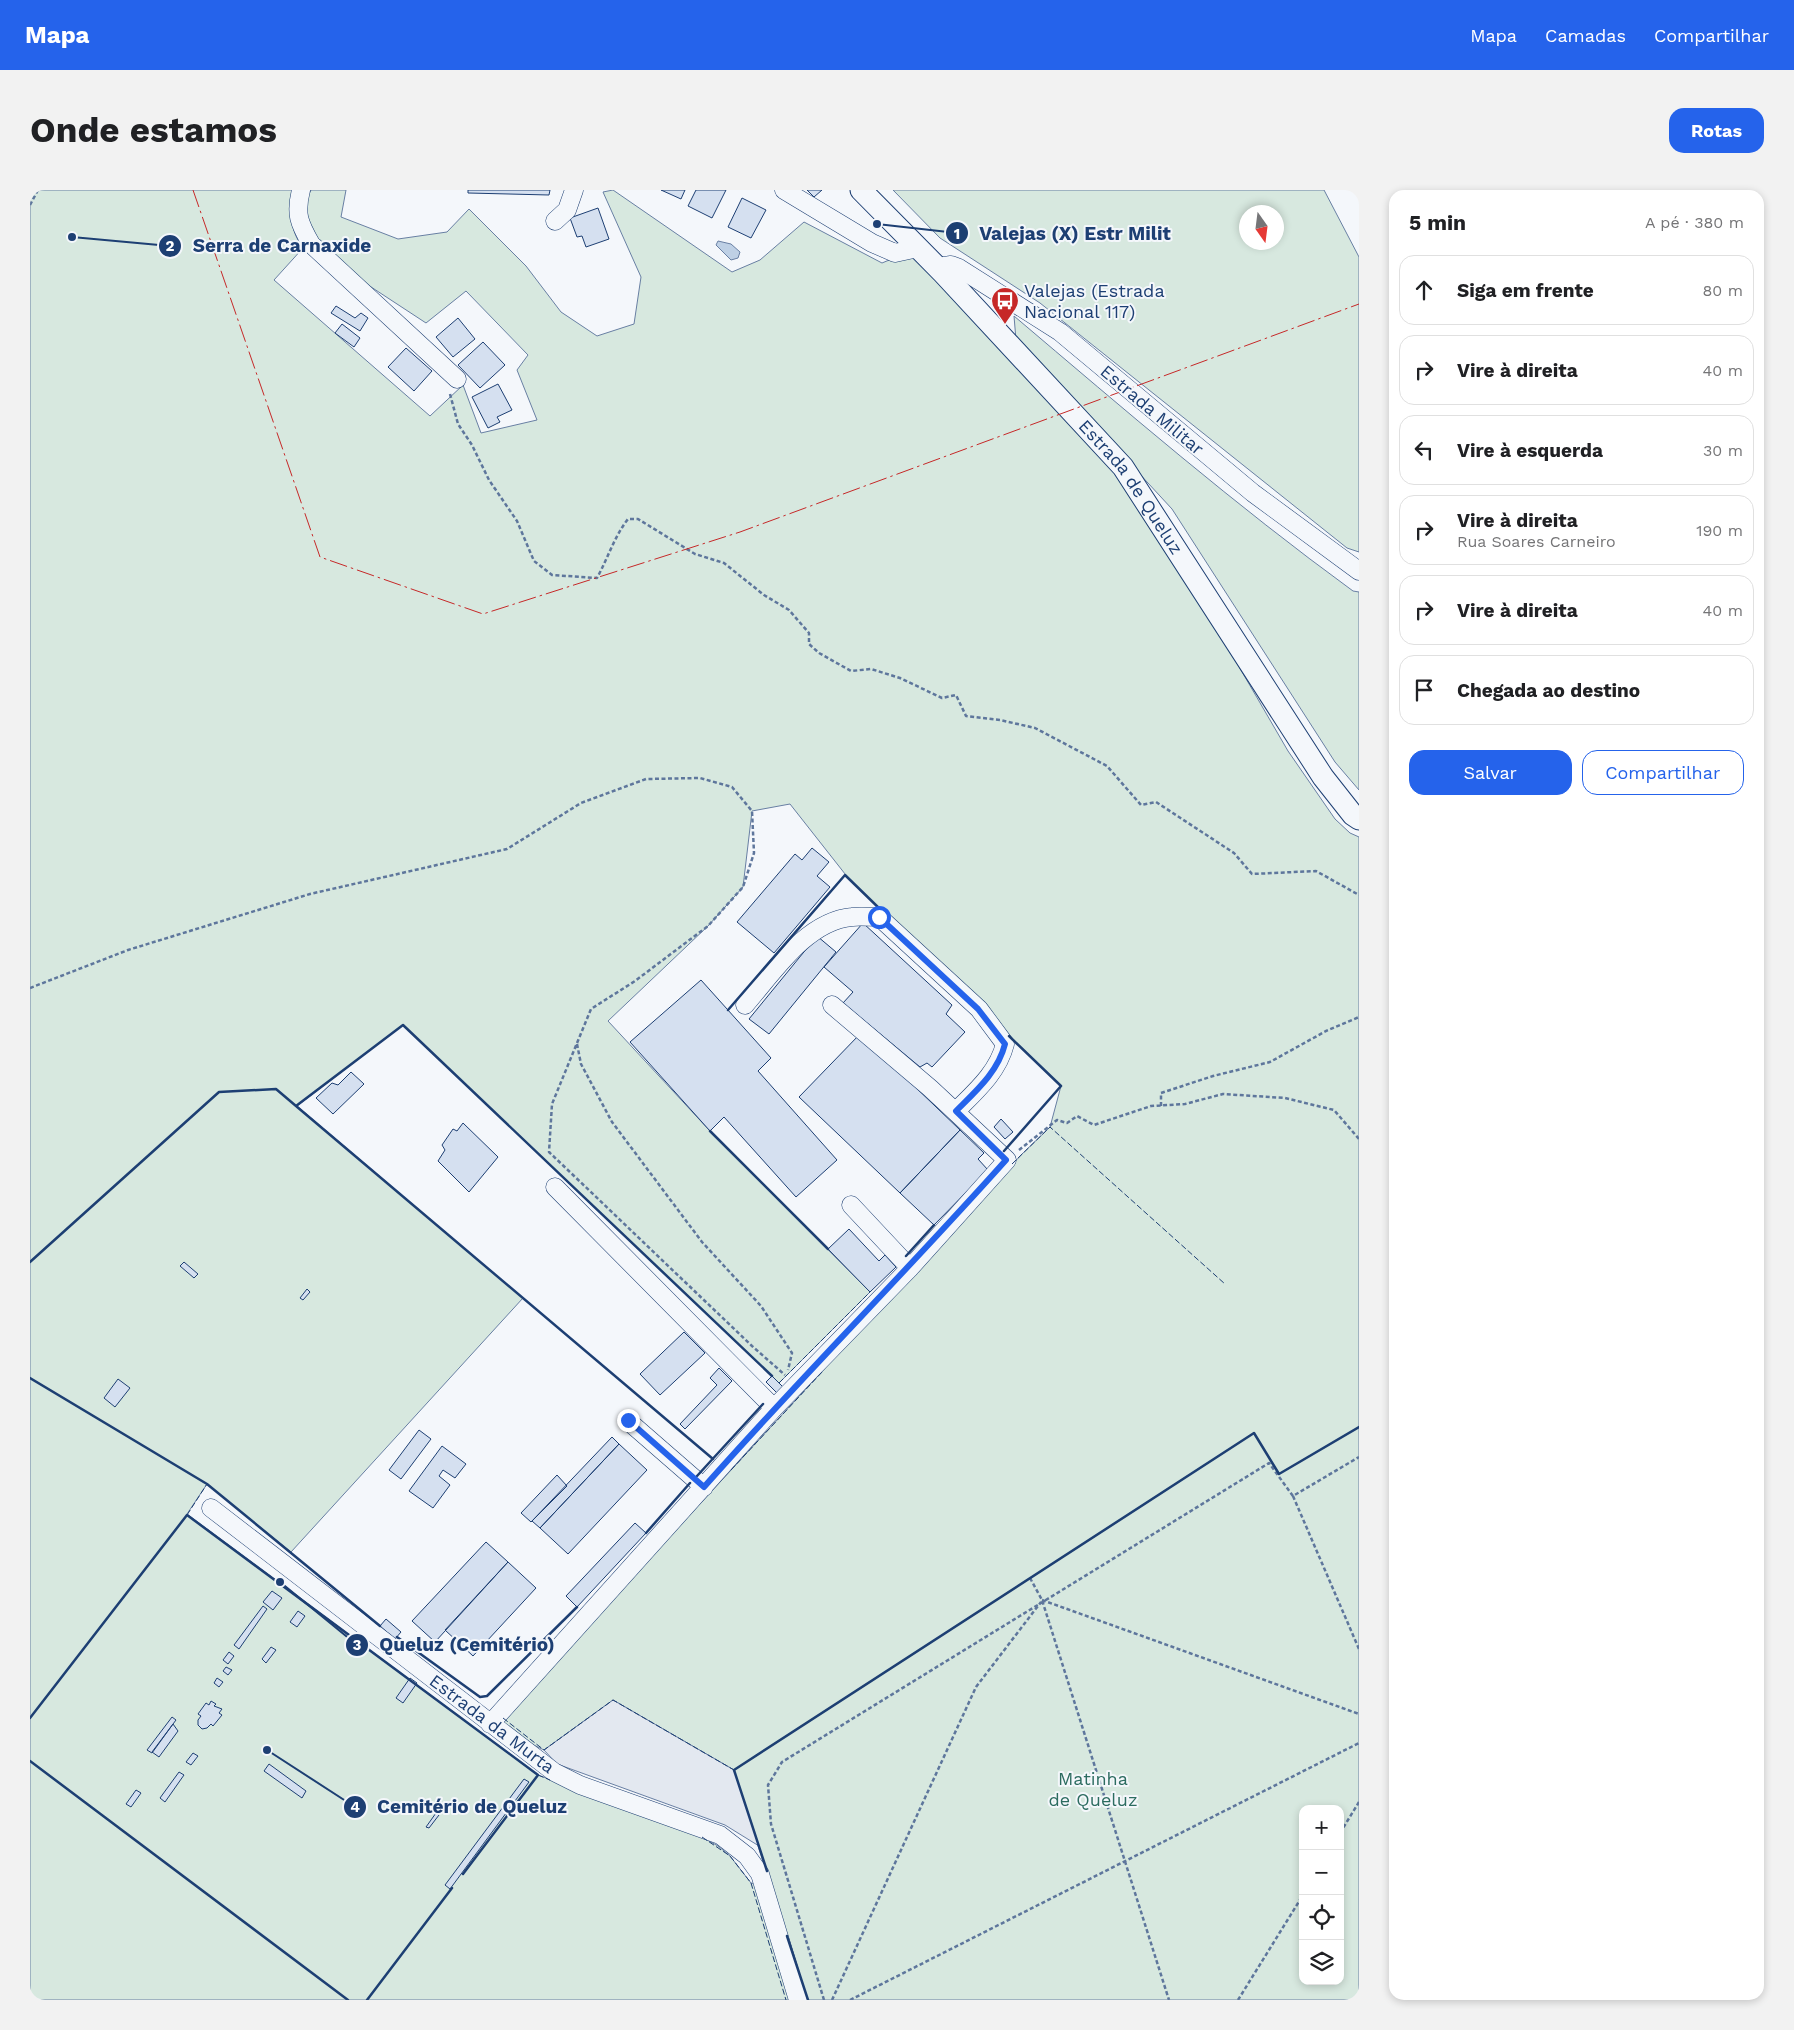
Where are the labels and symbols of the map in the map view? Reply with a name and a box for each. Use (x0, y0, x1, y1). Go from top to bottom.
north arrow (1239, 205, 1284, 250)
callout: Valejas (X) Estr Milit (944, 216, 1181, 250)
text: Valejas (X) Estr Milit (979, 222, 1171, 245)
text: 1 (954, 225, 960, 243)
callout: Serra de Carnaxide (158, 229, 382, 263)
text: Serra de Carnaxide (193, 234, 371, 257)
text: 2 (166, 237, 175, 255)
place label: Valejas (Estrada Nacional 117) (1024, 280, 1165, 322)
bus stop icon: Valejas (Estrada Nacional 117) (990, 286, 1020, 325)
street label: Estrada Militar (1096, 360, 1208, 459)
street label: Estrada de Queluz (1075, 415, 1187, 558)
route start (868, 906, 891, 929)
route end (617, 1409, 640, 1432)
callout: Queluz (Cemitério) (344, 1628, 565, 1662)
text: Queluz (Cemitério) (379, 1633, 555, 1656)
text: 3 (353, 1636, 362, 1654)
street label: Estrada da Murta (426, 1670, 559, 1777)
park label: Matinha de Queluz (1049, 1768, 1138, 1810)
callout: Cemitério de Queluz (342, 1790, 577, 1824)
text: Cemitério de Queluz (377, 1795, 567, 1818)
text: 4 (350, 1798, 360, 1816)

